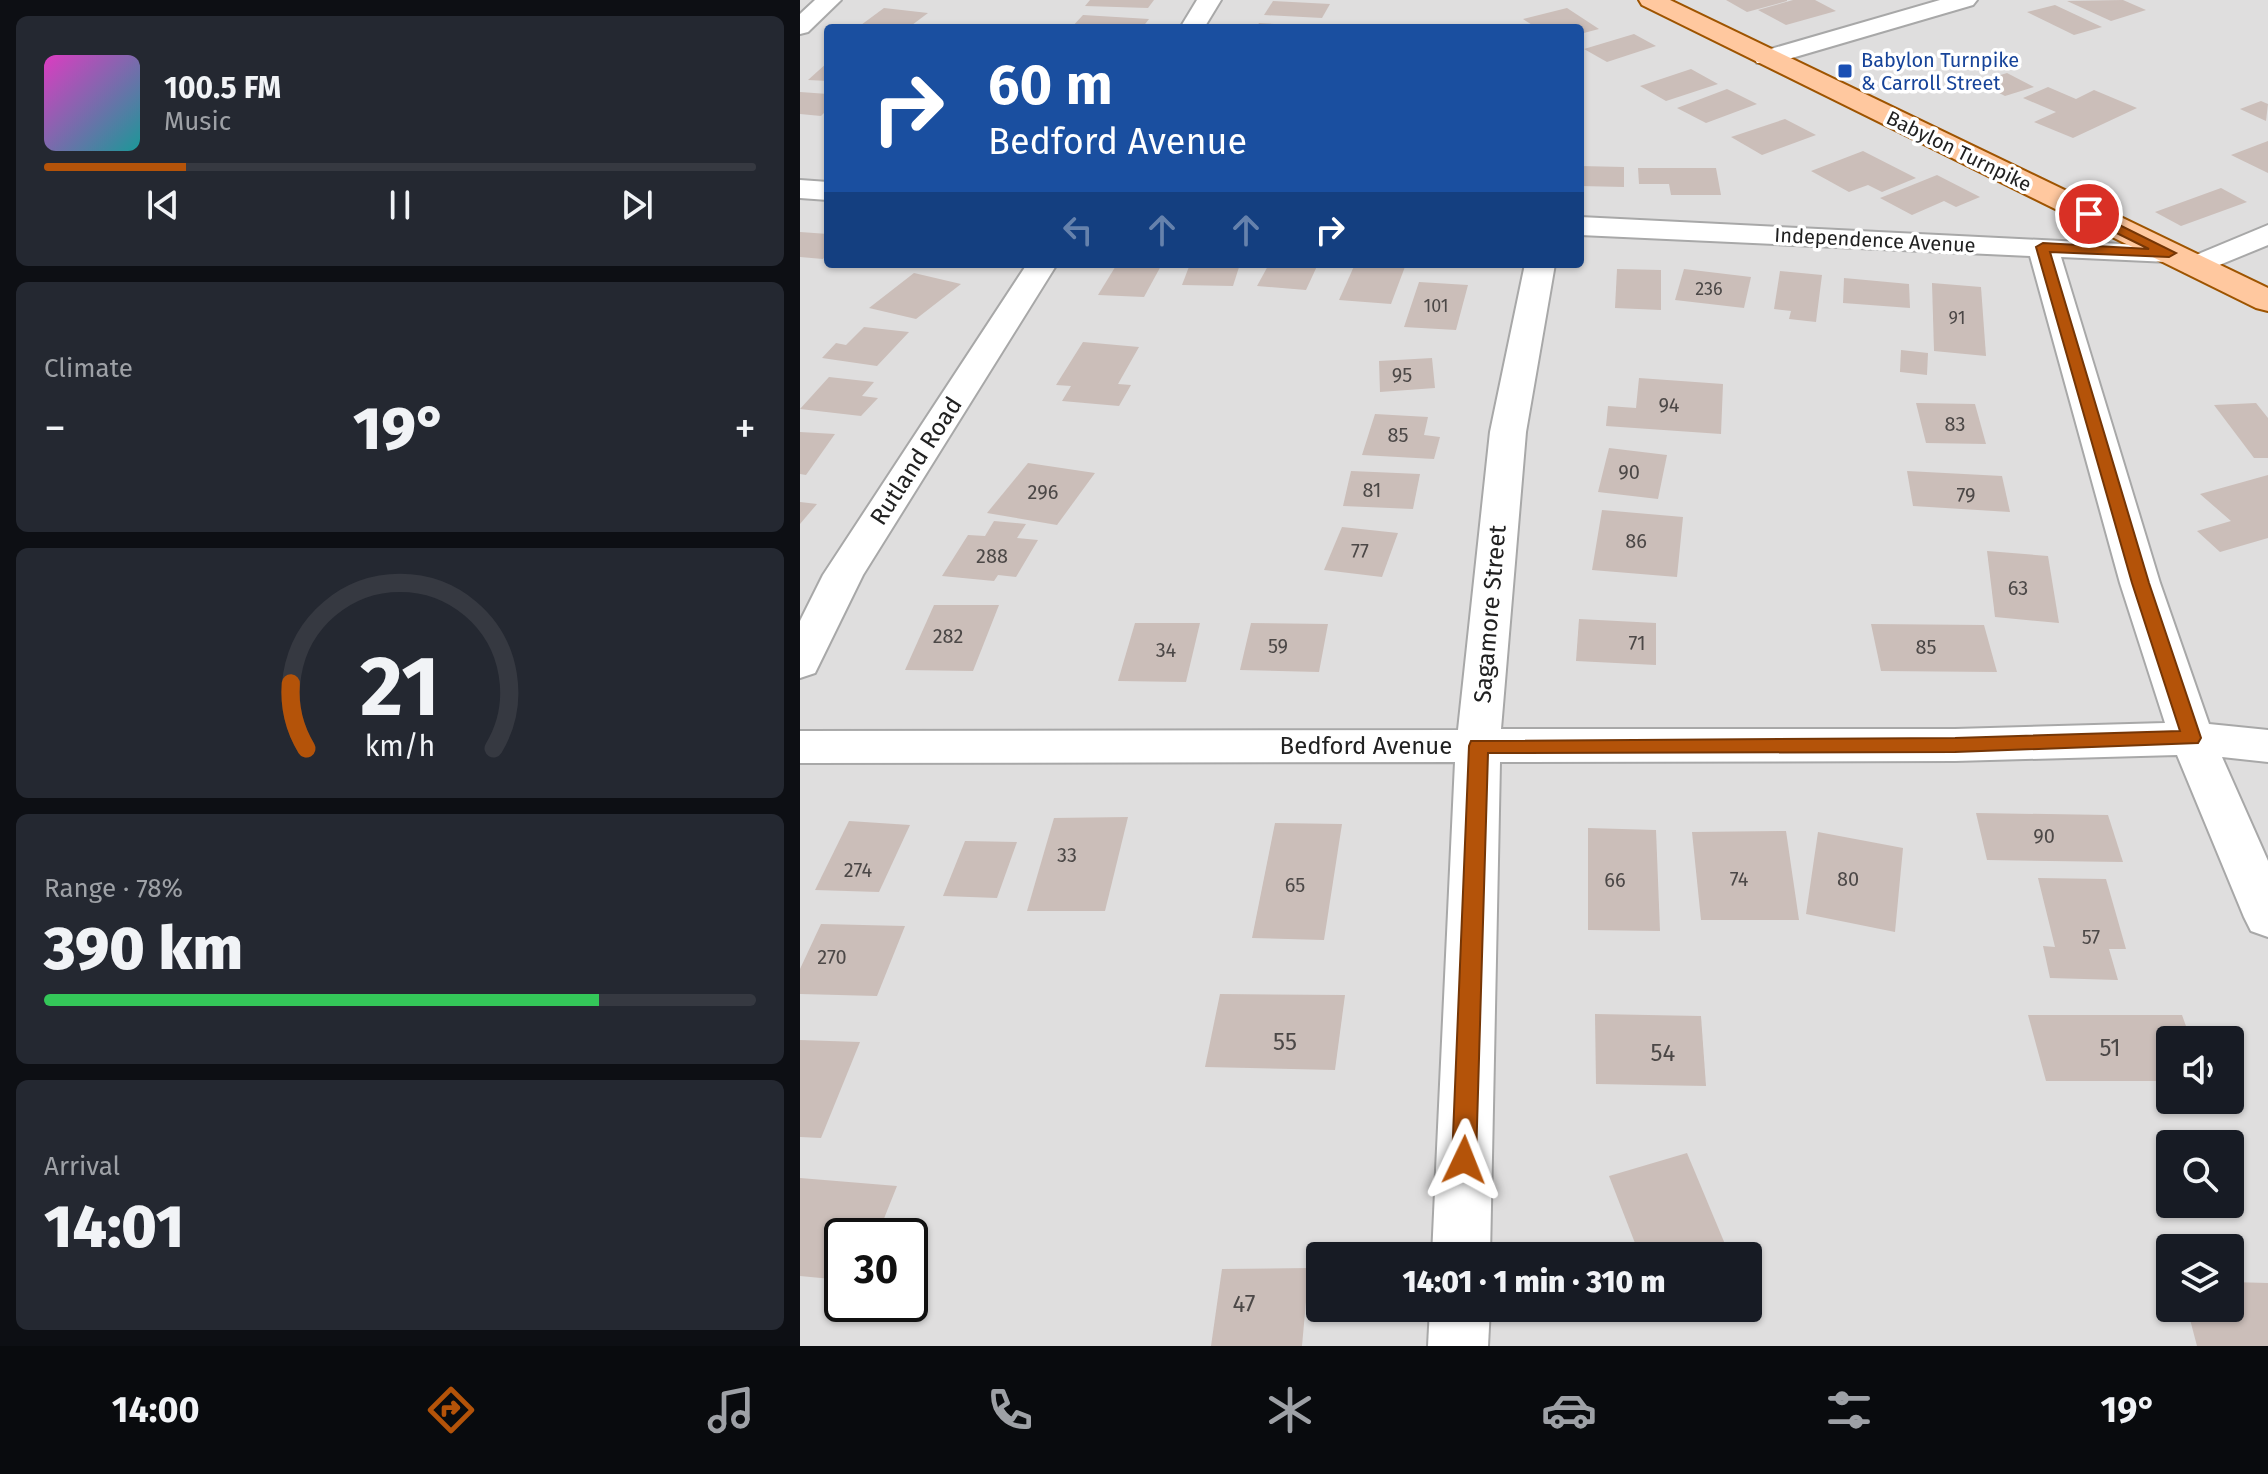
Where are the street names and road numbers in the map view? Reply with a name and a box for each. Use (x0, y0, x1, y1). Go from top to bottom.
street label: Babylon Turnpike (1883, 106, 2035, 196)
street label: Independence Avenue (1774, 223, 1976, 257)
street label: Rutland Road (864, 392, 968, 530)
street label: Sagamore Street (1468, 523, 1512, 704)
street label: Bedford Avenue (1280, 732, 1452, 760)

